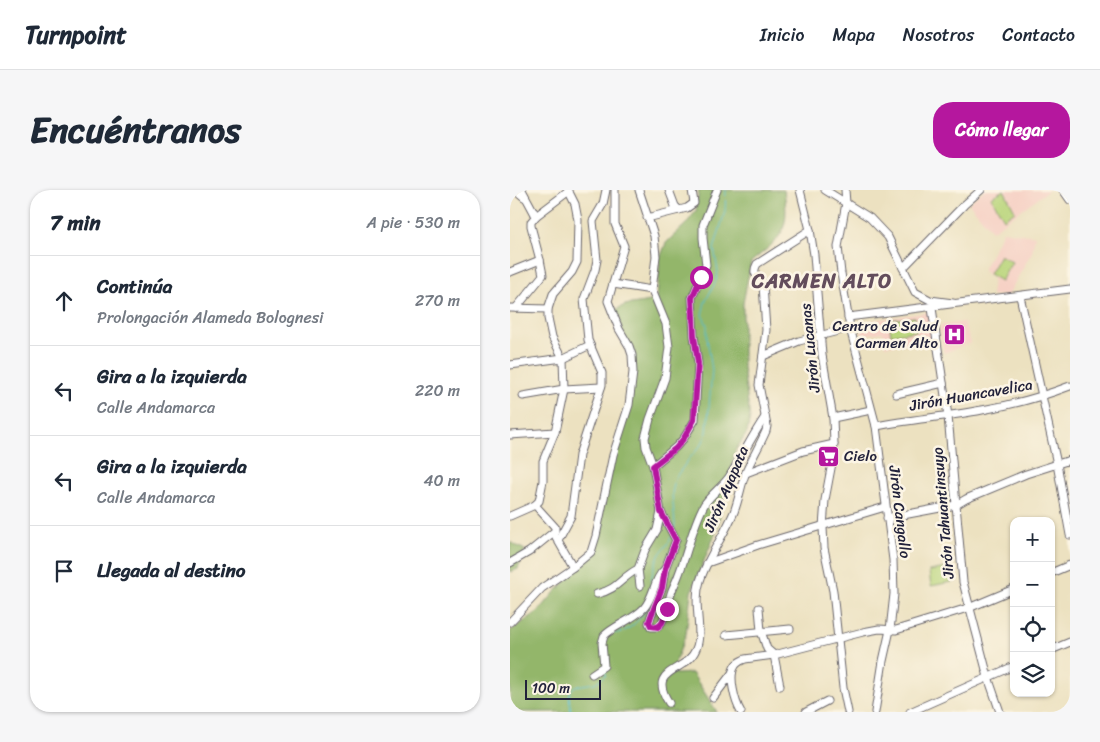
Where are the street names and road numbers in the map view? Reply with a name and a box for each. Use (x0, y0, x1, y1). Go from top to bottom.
street label: Jirón Lucanas (792, 302, 828, 395)
street label: Jirón Huancavelica (906, 371, 1035, 419)
street label: Jirón Ayapata (696, 441, 756, 537)
street label: Jirón Tahuantinsuyo (924, 446, 962, 581)
street label: Jirón Cangallo (881, 463, 919, 560)

